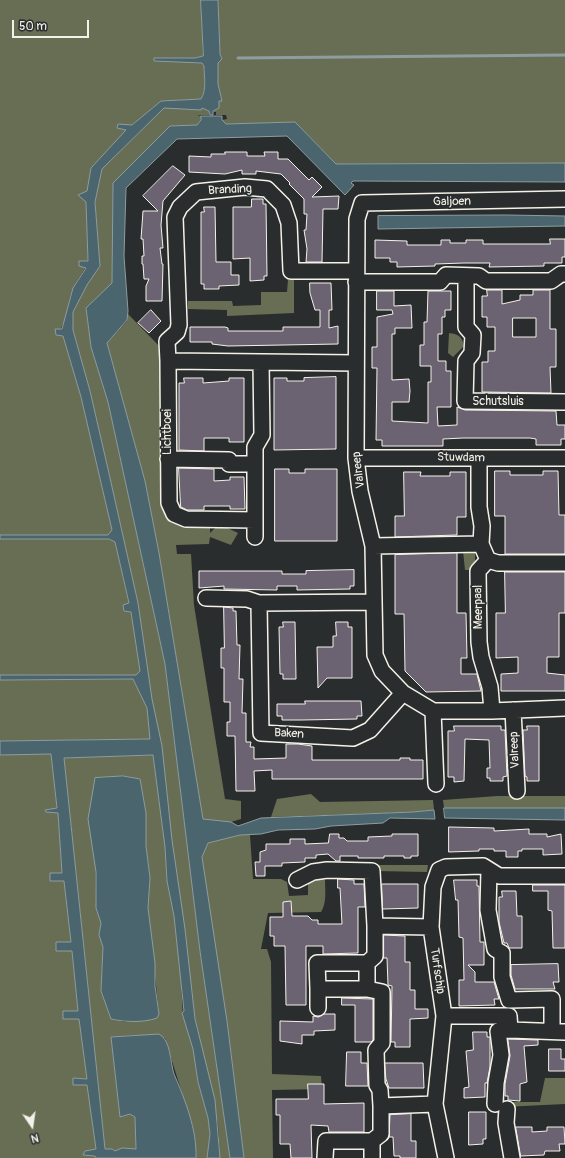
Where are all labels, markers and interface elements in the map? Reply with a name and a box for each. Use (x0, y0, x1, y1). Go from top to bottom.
scale bar (14, 12, 91, 38)
text: 50 m (19, 19, 47, 34)
street label: Branding (208, 182, 252, 198)
street label: Galjoen (433, 194, 471, 210)
street label: Schutsluis (472, 395, 524, 409)
street label: Lichtboei (161, 409, 175, 455)
street label: Stuwdam (437, 450, 485, 466)
street label: Valreep (350, 451, 368, 489)
street label: Meerpaal (472, 585, 486, 629)
street label: Baken (274, 726, 304, 742)
street label: Valreep (507, 731, 523, 769)
street label: Turfschip (427, 947, 447, 995)
north arrow (12, 1106, 52, 1146)
text: N (30, 1131, 40, 1145)

